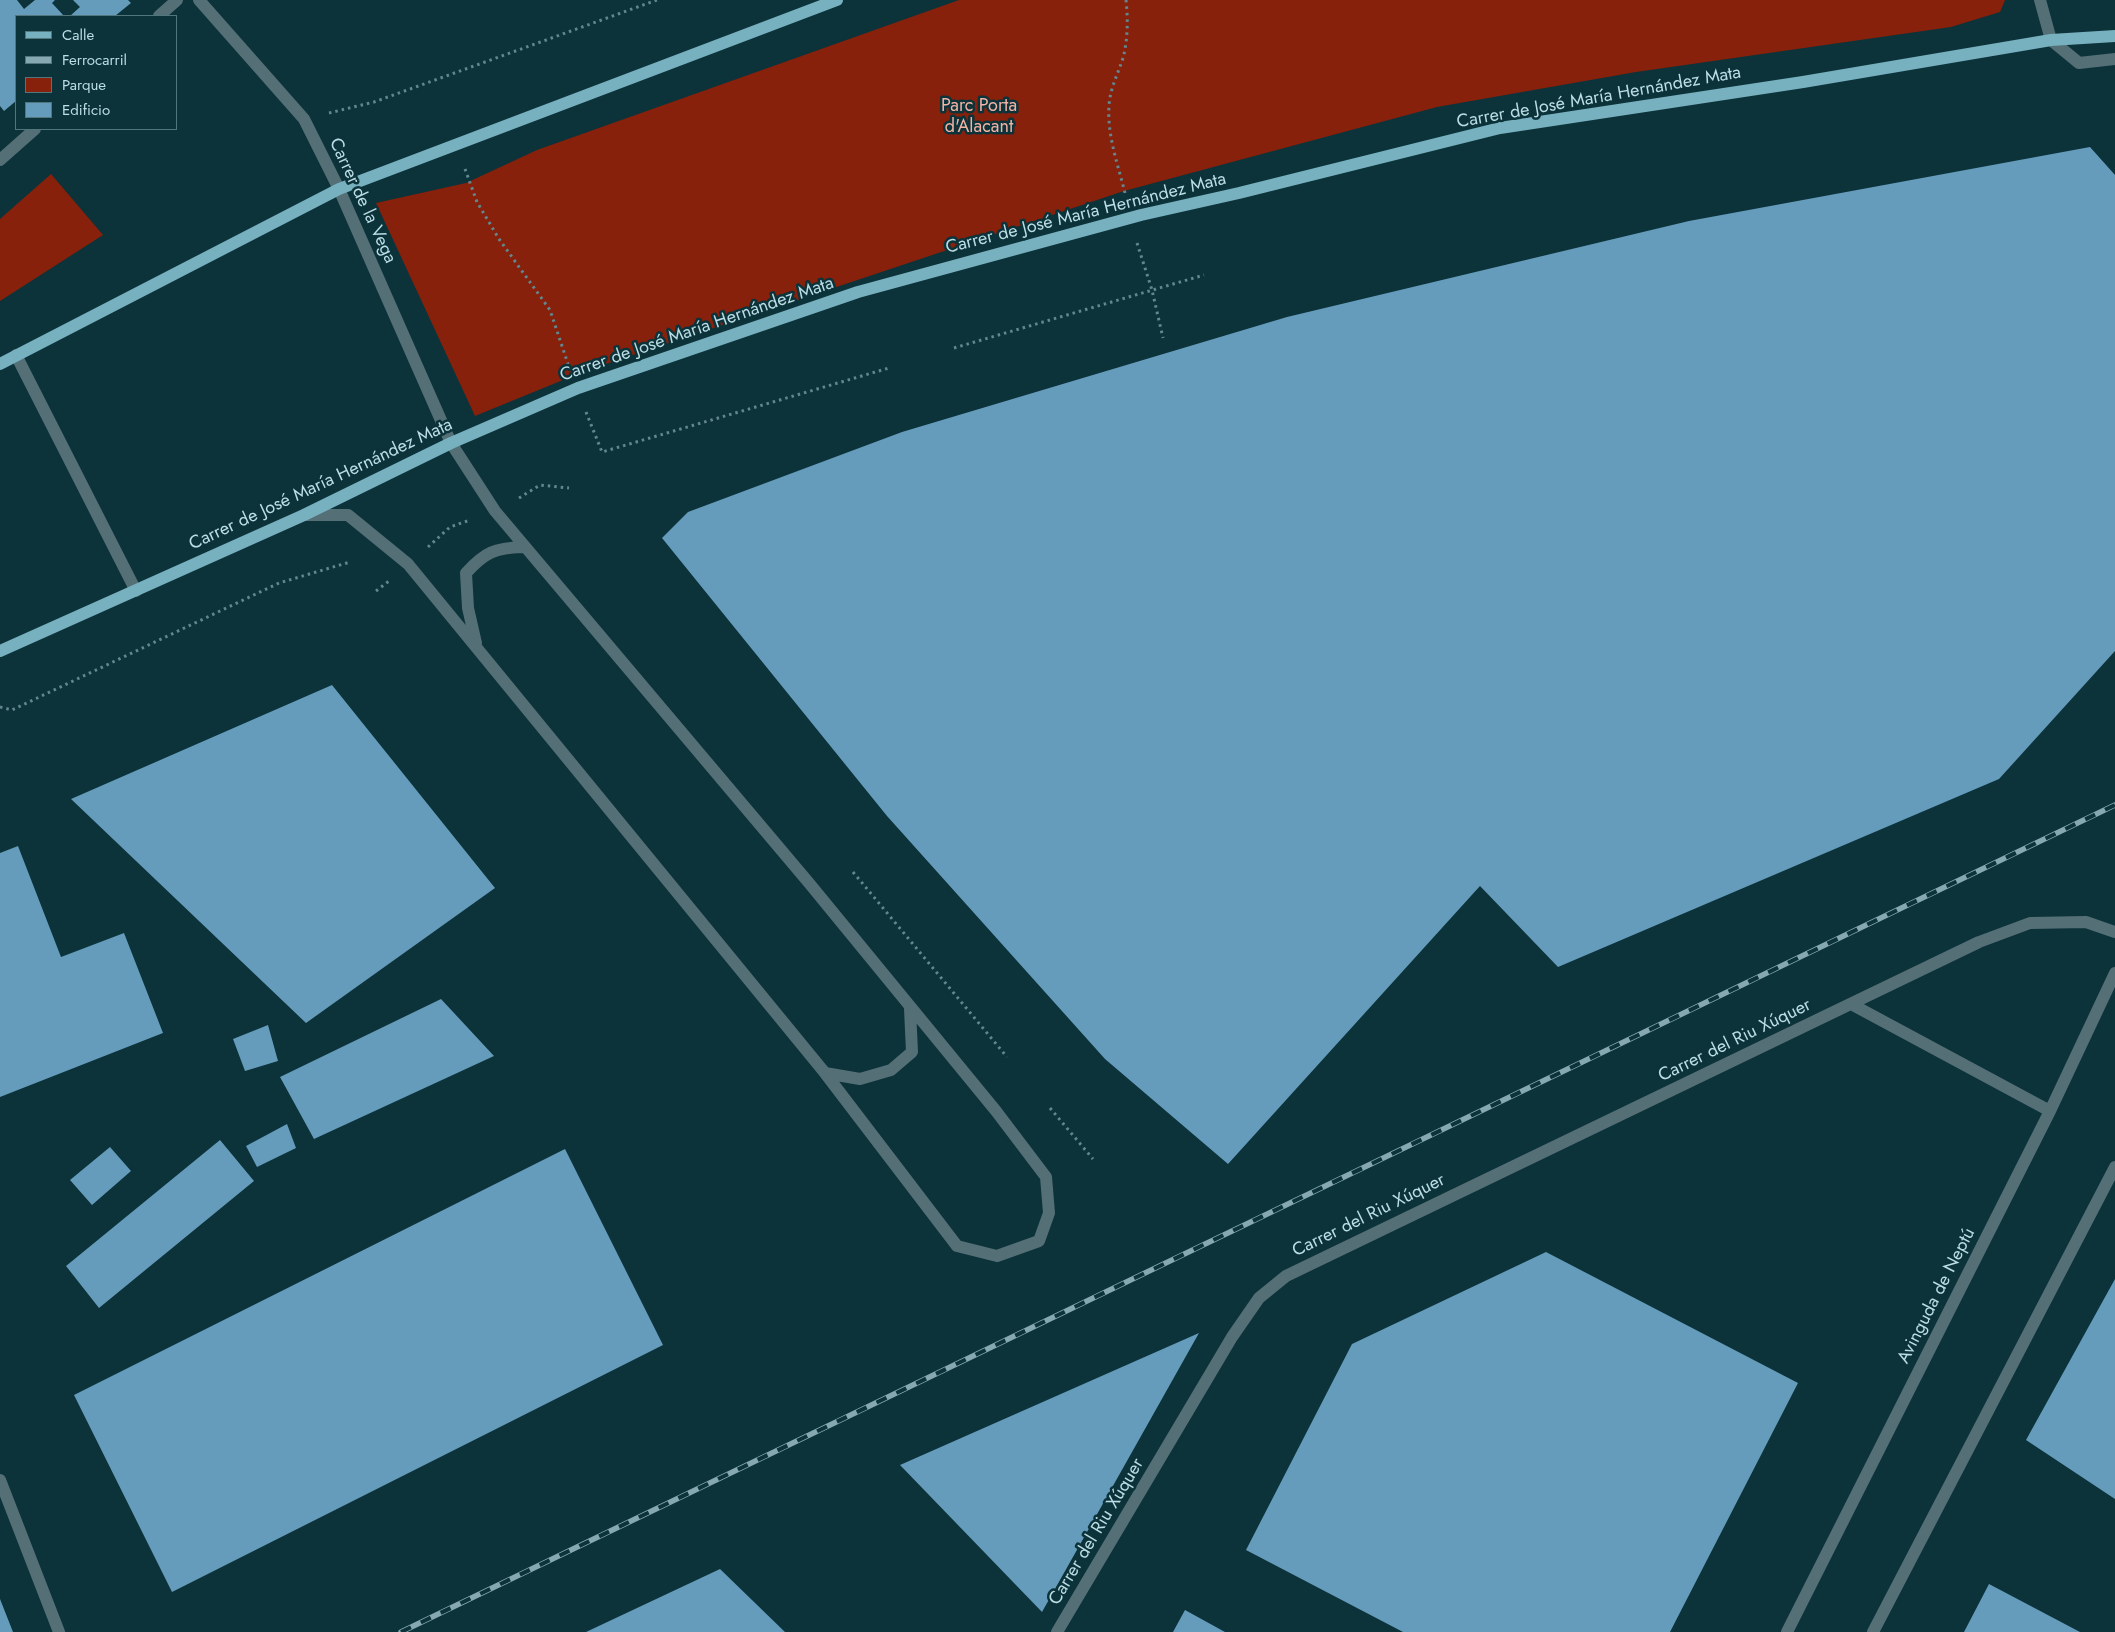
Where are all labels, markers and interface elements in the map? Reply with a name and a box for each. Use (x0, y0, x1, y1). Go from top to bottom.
legend (15, 15, 178, 130)
text: Calle (62, 24, 94, 46)
text: Ferrocarril (62, 49, 127, 71)
street label: Carrer de José María Hernández Mata (1455, 62, 1743, 134)
text: Parque (62, 74, 106, 96)
park label: Parc Porta d'Alacant (941, 96, 1017, 138)
text: Edificio (62, 99, 110, 121)
street label: Carrer de la Vega (324, 135, 400, 267)
street label: Carrer de José María Hernández Mata (944, 169, 1228, 259)
street label: Carrer de José María Hernández Mata (557, 273, 837, 387)
street label: Carrer de José María Hernández Mata (186, 414, 456, 556)
street label: Carrer del Riu Xúquer (1655, 995, 1815, 1087)
street label: Carrer del Riu Xúquer (1289, 1170, 1449, 1262)
street label: Avinguda de Neptú (1894, 1225, 1980, 1367)
street label: Carrer del Riu Xúquer (1045, 1455, 1149, 1609)

